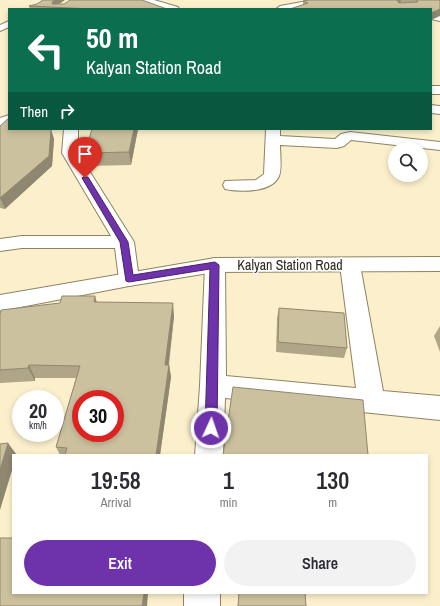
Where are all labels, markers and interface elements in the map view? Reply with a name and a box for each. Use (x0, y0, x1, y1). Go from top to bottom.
text: 50 m (86, 19, 138, 57)
icon: left (20, 24, 72, 76)
text: Kalyan Station Road (86, 55, 221, 80)
icon: right (56, 100, 78, 122)
text: Then (20, 101, 48, 122)
pin (68, 137, 102, 178)
map controls (388, 142, 428, 182)
button: search (388, 142, 428, 182)
icon: arrive (74, 143, 96, 165)
street label: Kalyan Station Road (237, 256, 343, 274)
speed limit sign: 30 (72, 390, 124, 442)
text: 20 (29, 397, 47, 424)
position arrow (190, 407, 232, 449)
text: km/h (29, 419, 47, 432)
text: 19:58 (91, 464, 141, 496)
text: 1 (223, 464, 234, 496)
text: 130 (316, 464, 349, 496)
text: Arrival (100, 494, 131, 511)
text: min (220, 494, 237, 511)
text: m (328, 494, 337, 511)
button: Exit (24, 540, 216, 586)
button: Share (224, 540, 416, 586)

